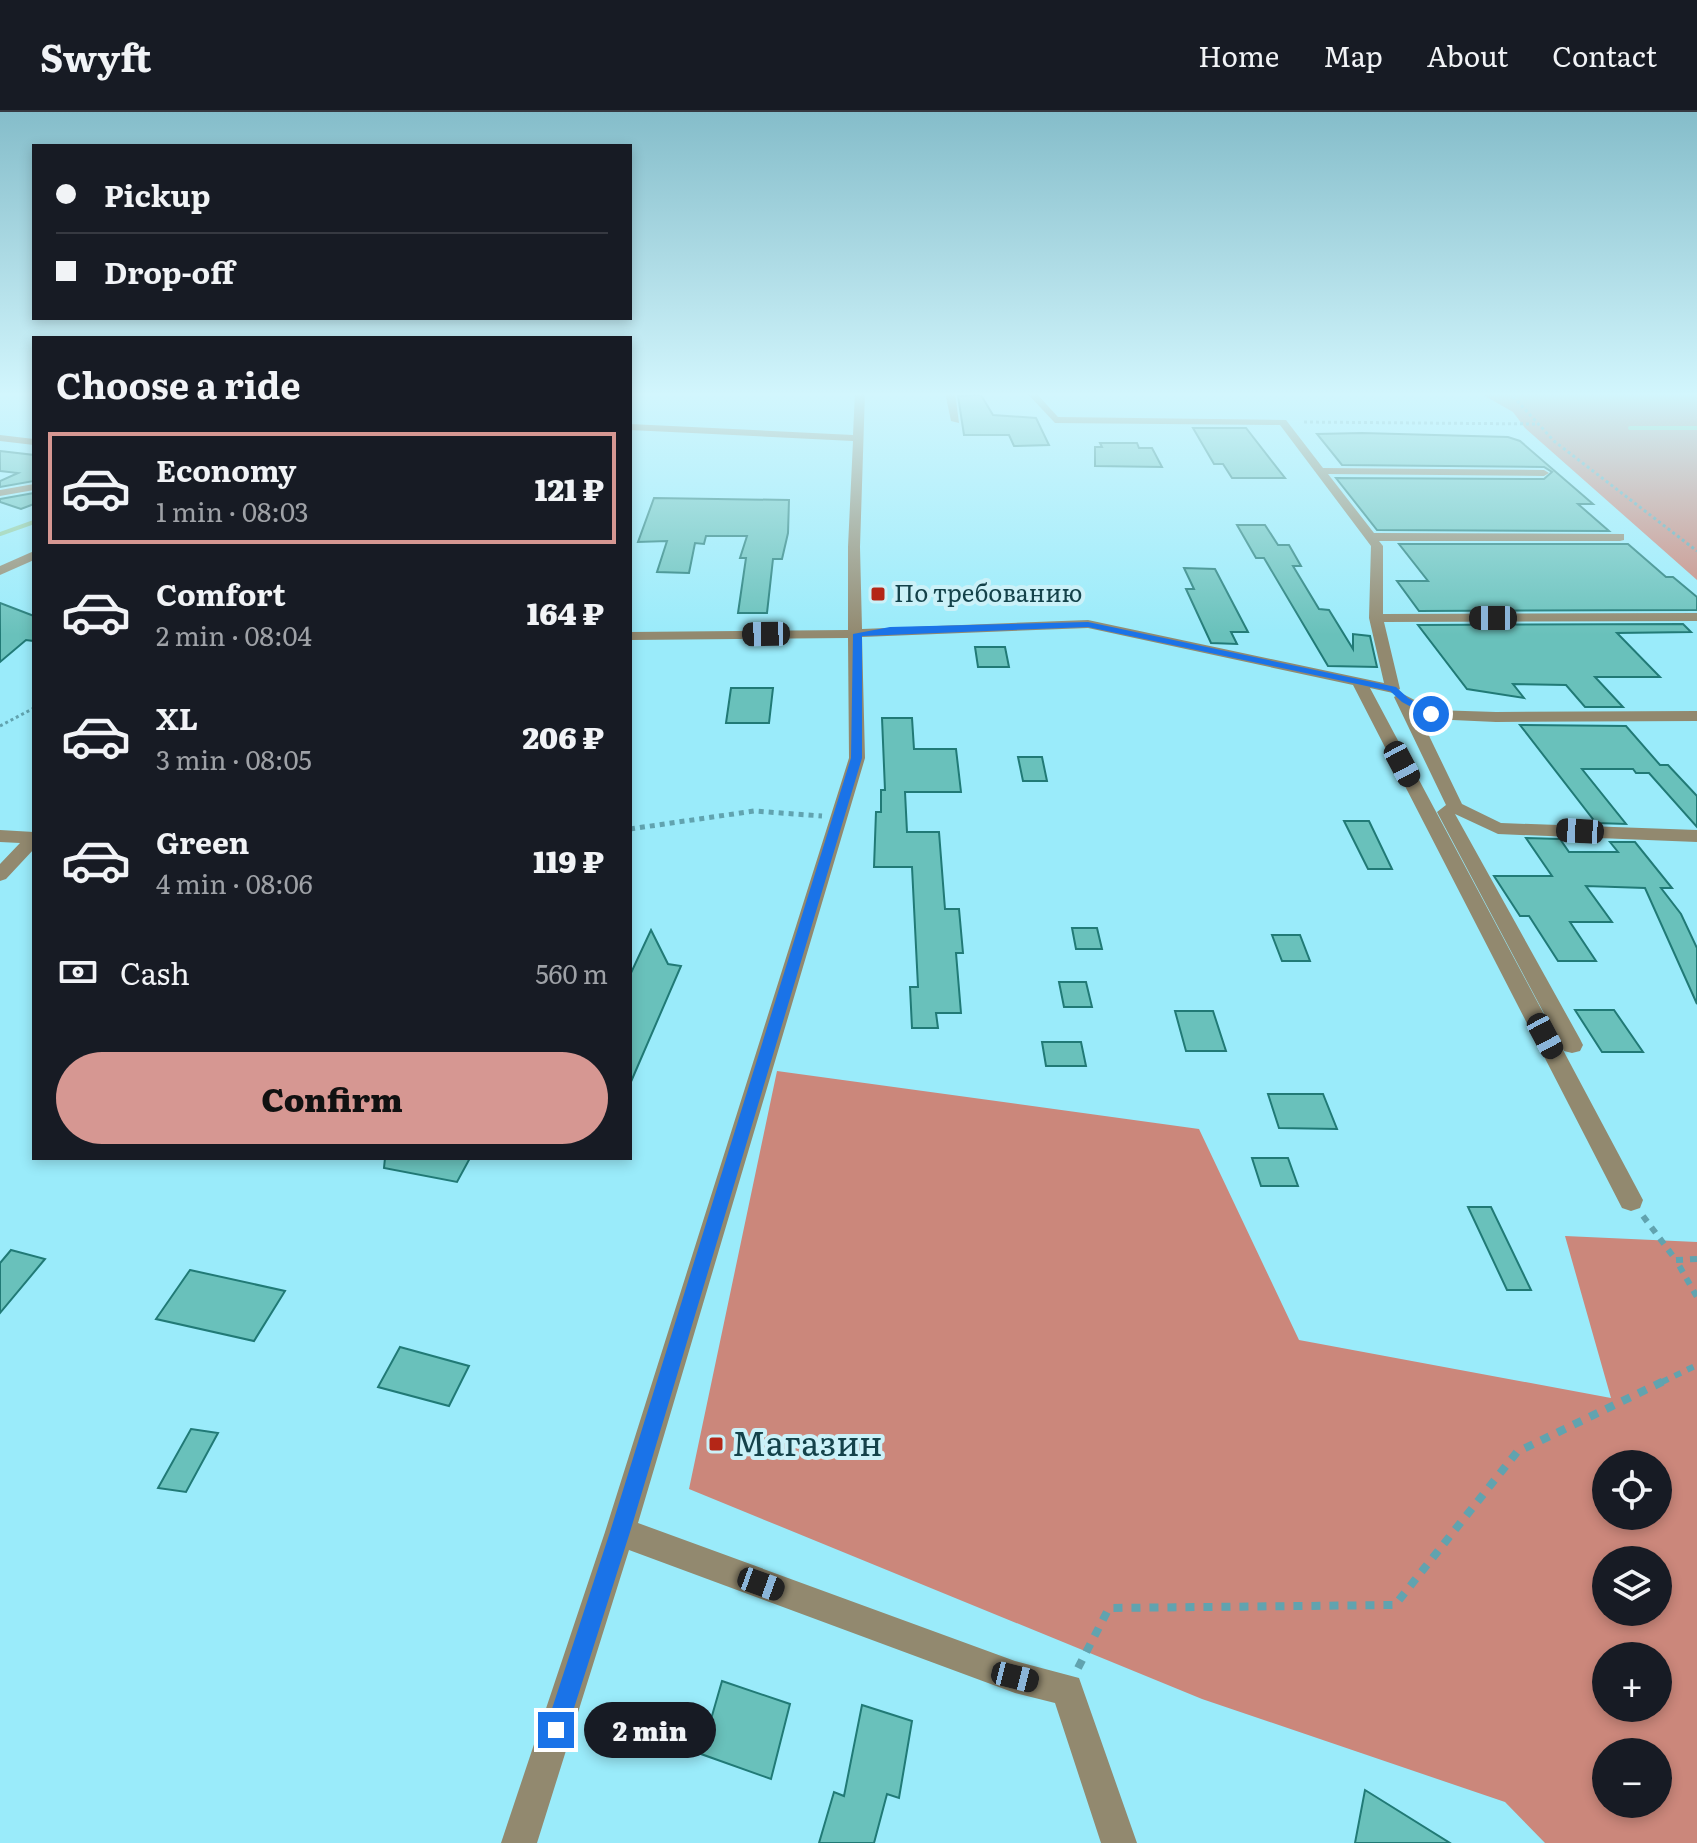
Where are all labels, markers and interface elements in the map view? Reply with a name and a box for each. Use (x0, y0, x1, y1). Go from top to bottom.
text: Swyft (40, 27, 152, 84)
text: Home (1198, 34, 1279, 76)
text: Map (1323, 34, 1383, 76)
text: About (1427, 34, 1508, 76)
text: Contact (1552, 34, 1657, 76)
text: Pickup (104, 172, 211, 216)
text: Drop-off (104, 249, 234, 293)
text: Choose a ride (56, 357, 301, 410)
text: Economy (156, 447, 296, 491)
icon: car (60, 452, 132, 524)
text: 121 ₽ (535, 466, 604, 510)
text: 1 min · 08:03 (156, 491, 309, 530)
text: Comfort (156, 571, 286, 615)
place label: По требованию (894, 574, 1082, 609)
icon: car (60, 576, 132, 648)
marker: По требованию (869, 585, 887, 603)
text: 164 ₽ (527, 590, 604, 634)
car (1469, 606, 1517, 630)
text: 2 min · 08:04 (156, 615, 312, 654)
car (742, 622, 790, 646)
text: XL (156, 695, 198, 739)
route start (1413, 696, 1449, 732)
icon: car (60, 700, 132, 772)
text: 206 ₽ (522, 714, 604, 758)
car (1380, 737, 1424, 791)
text: 3 min · 08:05 (156, 739, 312, 778)
car (1555, 818, 1605, 844)
text: Green (156, 819, 249, 863)
icon: car (60, 824, 132, 896)
text: 119 ₽ (533, 838, 604, 882)
text: 4 min · 08:06 (156, 863, 313, 902)
icon: cash (56, 950, 100, 994)
text: Cash (120, 950, 190, 994)
text: 560 m (535, 953, 608, 992)
car (1523, 1009, 1567, 1063)
button: Confirm (56, 1052, 608, 1144)
place label: Магазин (732, 1416, 883, 1466)
marker: Магазин (707, 1435, 725, 1453)
map controls (1592, 1450, 1672, 1818)
button: locate (1592, 1450, 1672, 1530)
button: layers (1592, 1546, 1672, 1626)
car (734, 1565, 788, 1603)
button: + (1592, 1642, 1672, 1722)
car (989, 1660, 1041, 1694)
callout: 2 min (584, 1702, 716, 1758)
text: 2 min (613, 1710, 687, 1749)
route end (538, 1712, 574, 1748)
button: − (1592, 1738, 1672, 1818)

